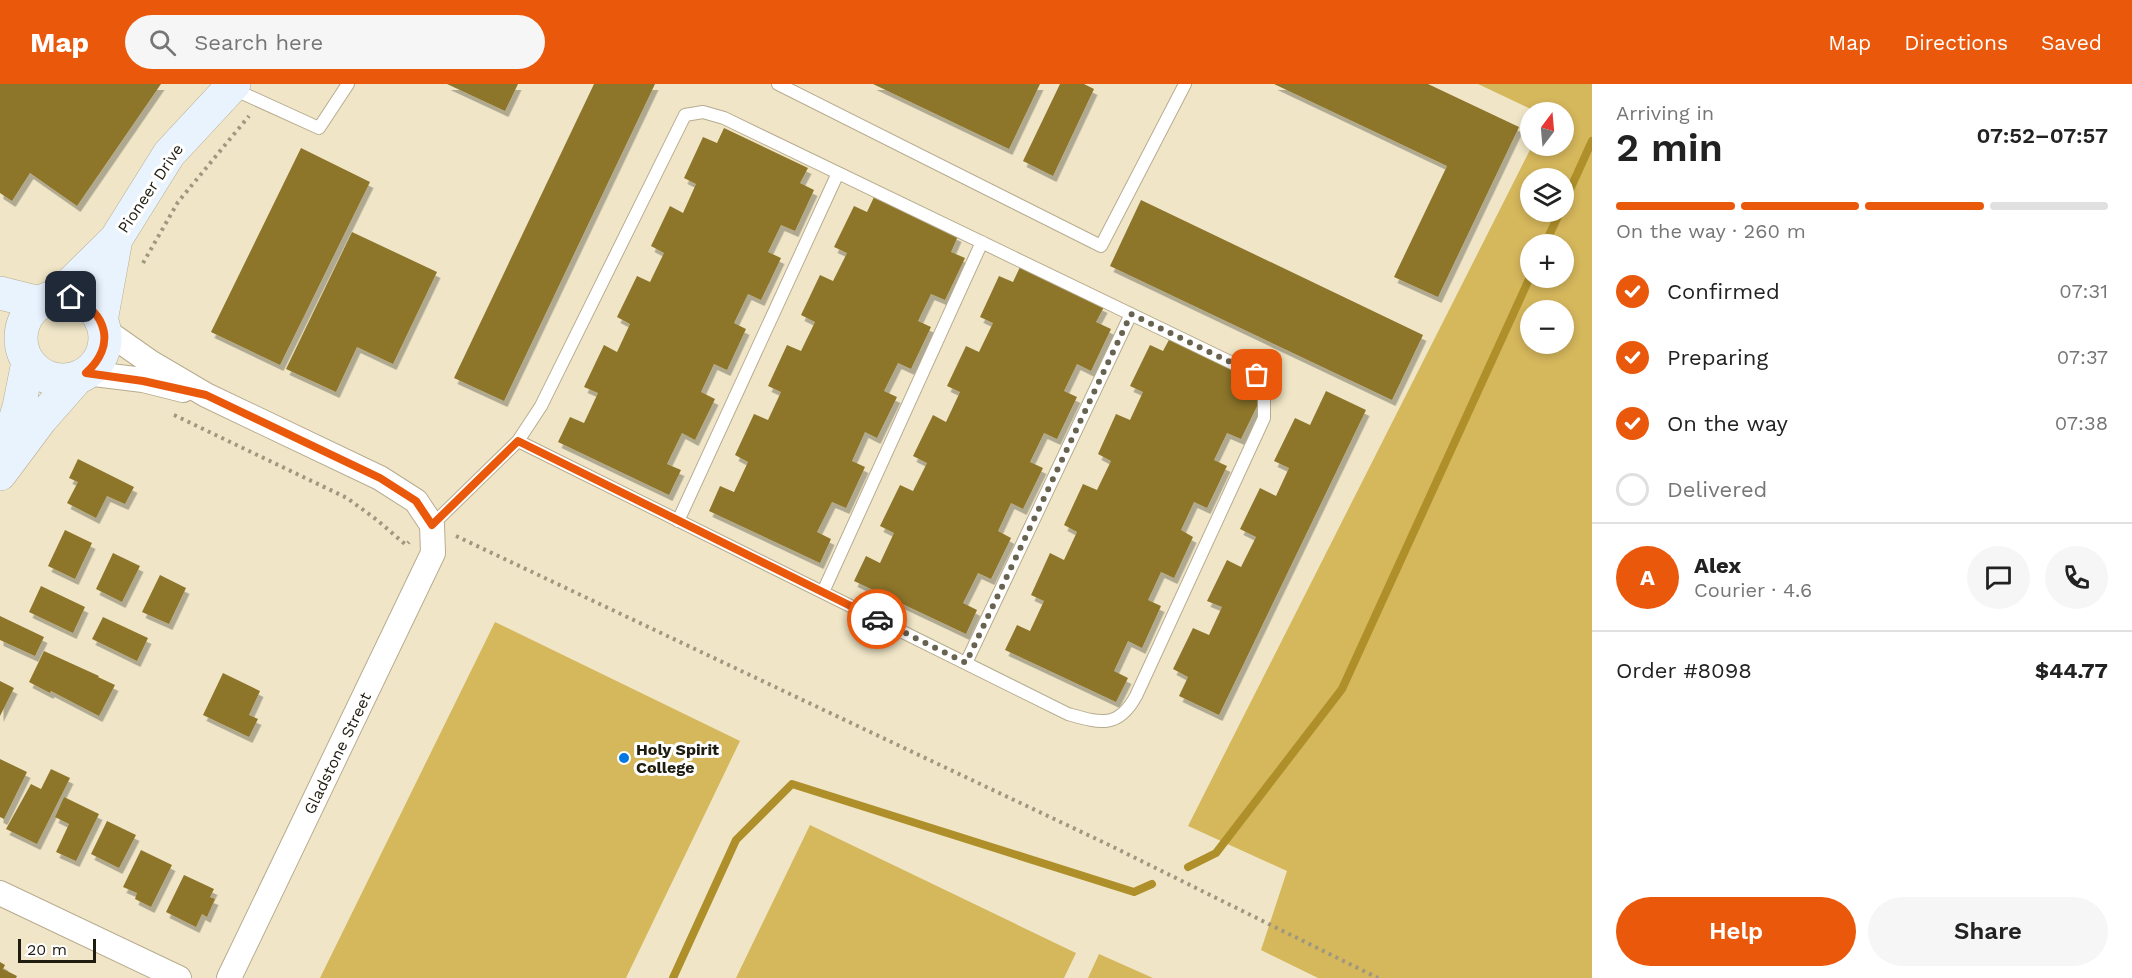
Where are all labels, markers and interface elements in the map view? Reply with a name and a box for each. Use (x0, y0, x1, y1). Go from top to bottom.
search box (125, 15, 545, 69)
text: Map (30, 26, 89, 59)
icon: search (146, 26, 179, 59)
text: Search here (194, 30, 323, 55)
text: Map (1828, 30, 1871, 55)
text: Directions (1904, 30, 2008, 55)
text: Saved (2041, 30, 2102, 55)
text: Arriving in (1616, 101, 1714, 125)
north arrow (1520, 102, 1574, 156)
map controls (1520, 102, 1574, 354)
text: 07:52–07:57 (1976, 123, 2108, 148)
text: 2 min (1616, 125, 1723, 170)
street label: Pioneer Drive (114, 140, 187, 236)
button: layers (1520, 168, 1574, 222)
text: On the way · 260 m (1616, 219, 1806, 243)
button: + (1520, 234, 1574, 288)
pin (45, 271, 96, 322)
icon: check (1616, 275, 1649, 308)
text: Confirmed (1667, 279, 1780, 304)
text: 07:31 (2059, 279, 2108, 303)
icon: home (54, 280, 87, 313)
button: − (1520, 300, 1574, 354)
icon: check (1616, 341, 1649, 374)
text: Preparing (1667, 345, 1768, 370)
text: 07:37 (2057, 345, 2108, 369)
pin (1231, 349, 1282, 400)
icon: bag (1240, 358, 1273, 391)
icon: check (1616, 407, 1649, 440)
text: On the way (1667, 411, 1788, 436)
text: 07:38 (2055, 411, 2108, 435)
text: Delivered (1667, 477, 1767, 502)
button: chat (1967, 546, 2030, 609)
button: phone (2045, 546, 2108, 609)
text: Alex (1694, 553, 1741, 578)
text: A (1640, 565, 1655, 590)
text: Courier · 4.6 (1694, 578, 1812, 602)
courier (847, 589, 907, 649)
icon: car (861, 603, 894, 636)
text: Order #8098 (1616, 658, 1752, 683)
text: $44.77 (2035, 658, 2108, 683)
street label: Gladstone Street (300, 689, 375, 817)
place label: Holy Spirit College (636, 740, 719, 777)
marker: Holy Spirit College (617, 751, 631, 765)
button: Help (1616, 897, 1856, 966)
button: Share (1868, 897, 2108, 966)
scale bar (18, 936, 96, 964)
text: 20 m (27, 940, 67, 959)

